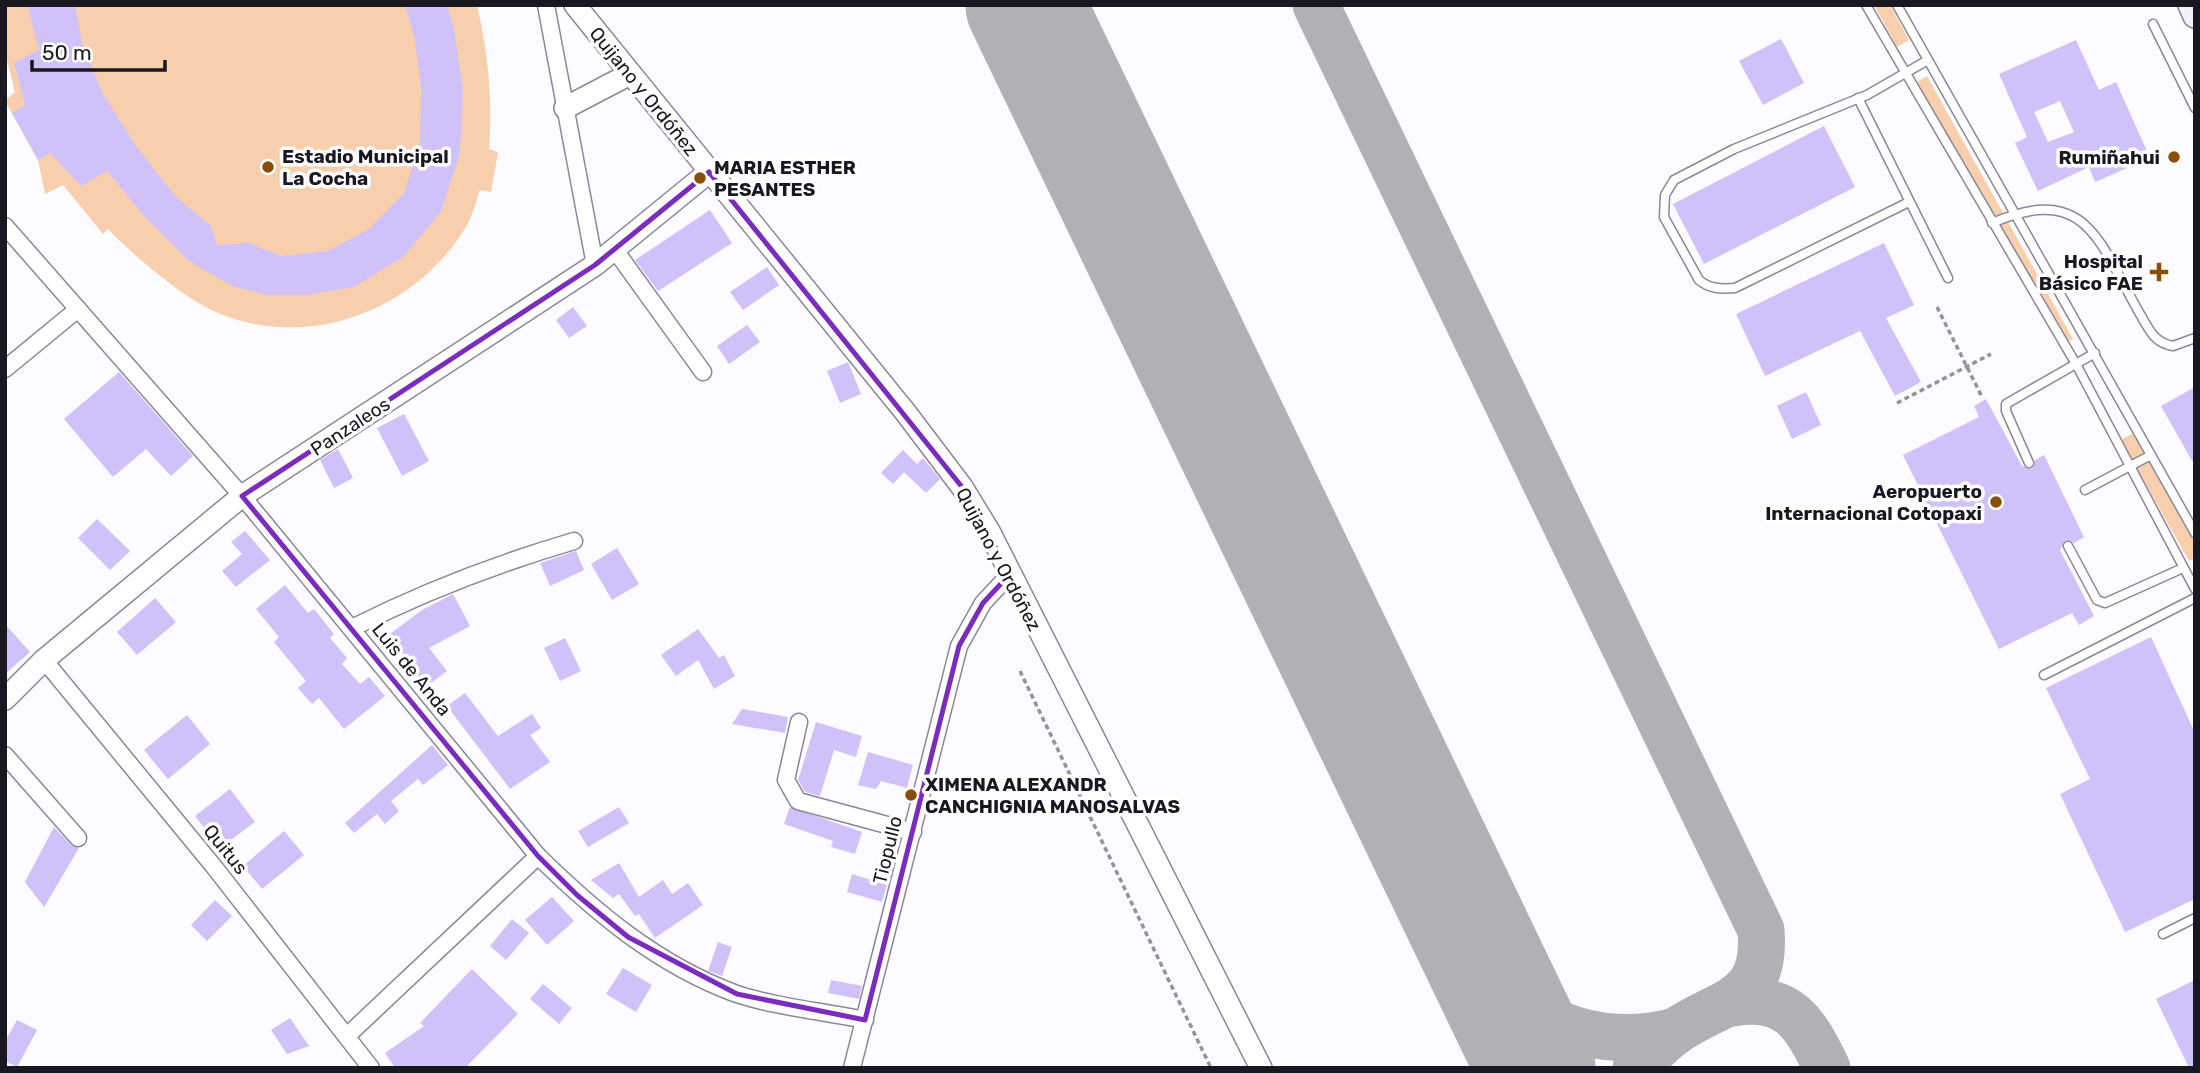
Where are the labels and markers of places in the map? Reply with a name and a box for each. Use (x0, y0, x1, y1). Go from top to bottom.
place label: Estadio Municipal La Cocha (282, 145, 449, 190)
place label: Rumiñahui (2058, 146, 2160, 169)
marker: Rumiñahui (2166, 149, 2182, 165)
place label: MARIA ESTHER PESANTES (714, 156, 856, 201)
marker: Estadio Municipal La Cocha (260, 159, 276, 175)
marker: MARIA ESTHER PESANTES (692, 170, 708, 186)
place label: Hospital Básico FAE (2039, 250, 2143, 295)
marker: Hospital Básico FAE (2149, 262, 2169, 282)
place label: Aeropuerto Internacional Cotopaxi (1765, 480, 1982, 525)
marker: Aeropuerto Internacional Cotopaxi (1988, 494, 2004, 510)
place label: XIMENA ALEXANDR CANCHIGNIA MANOSALVAS (925, 773, 1180, 818)
marker: XIMENA ALEXANDR CANCHIGNIA MANOSALVAS (903, 787, 919, 803)

